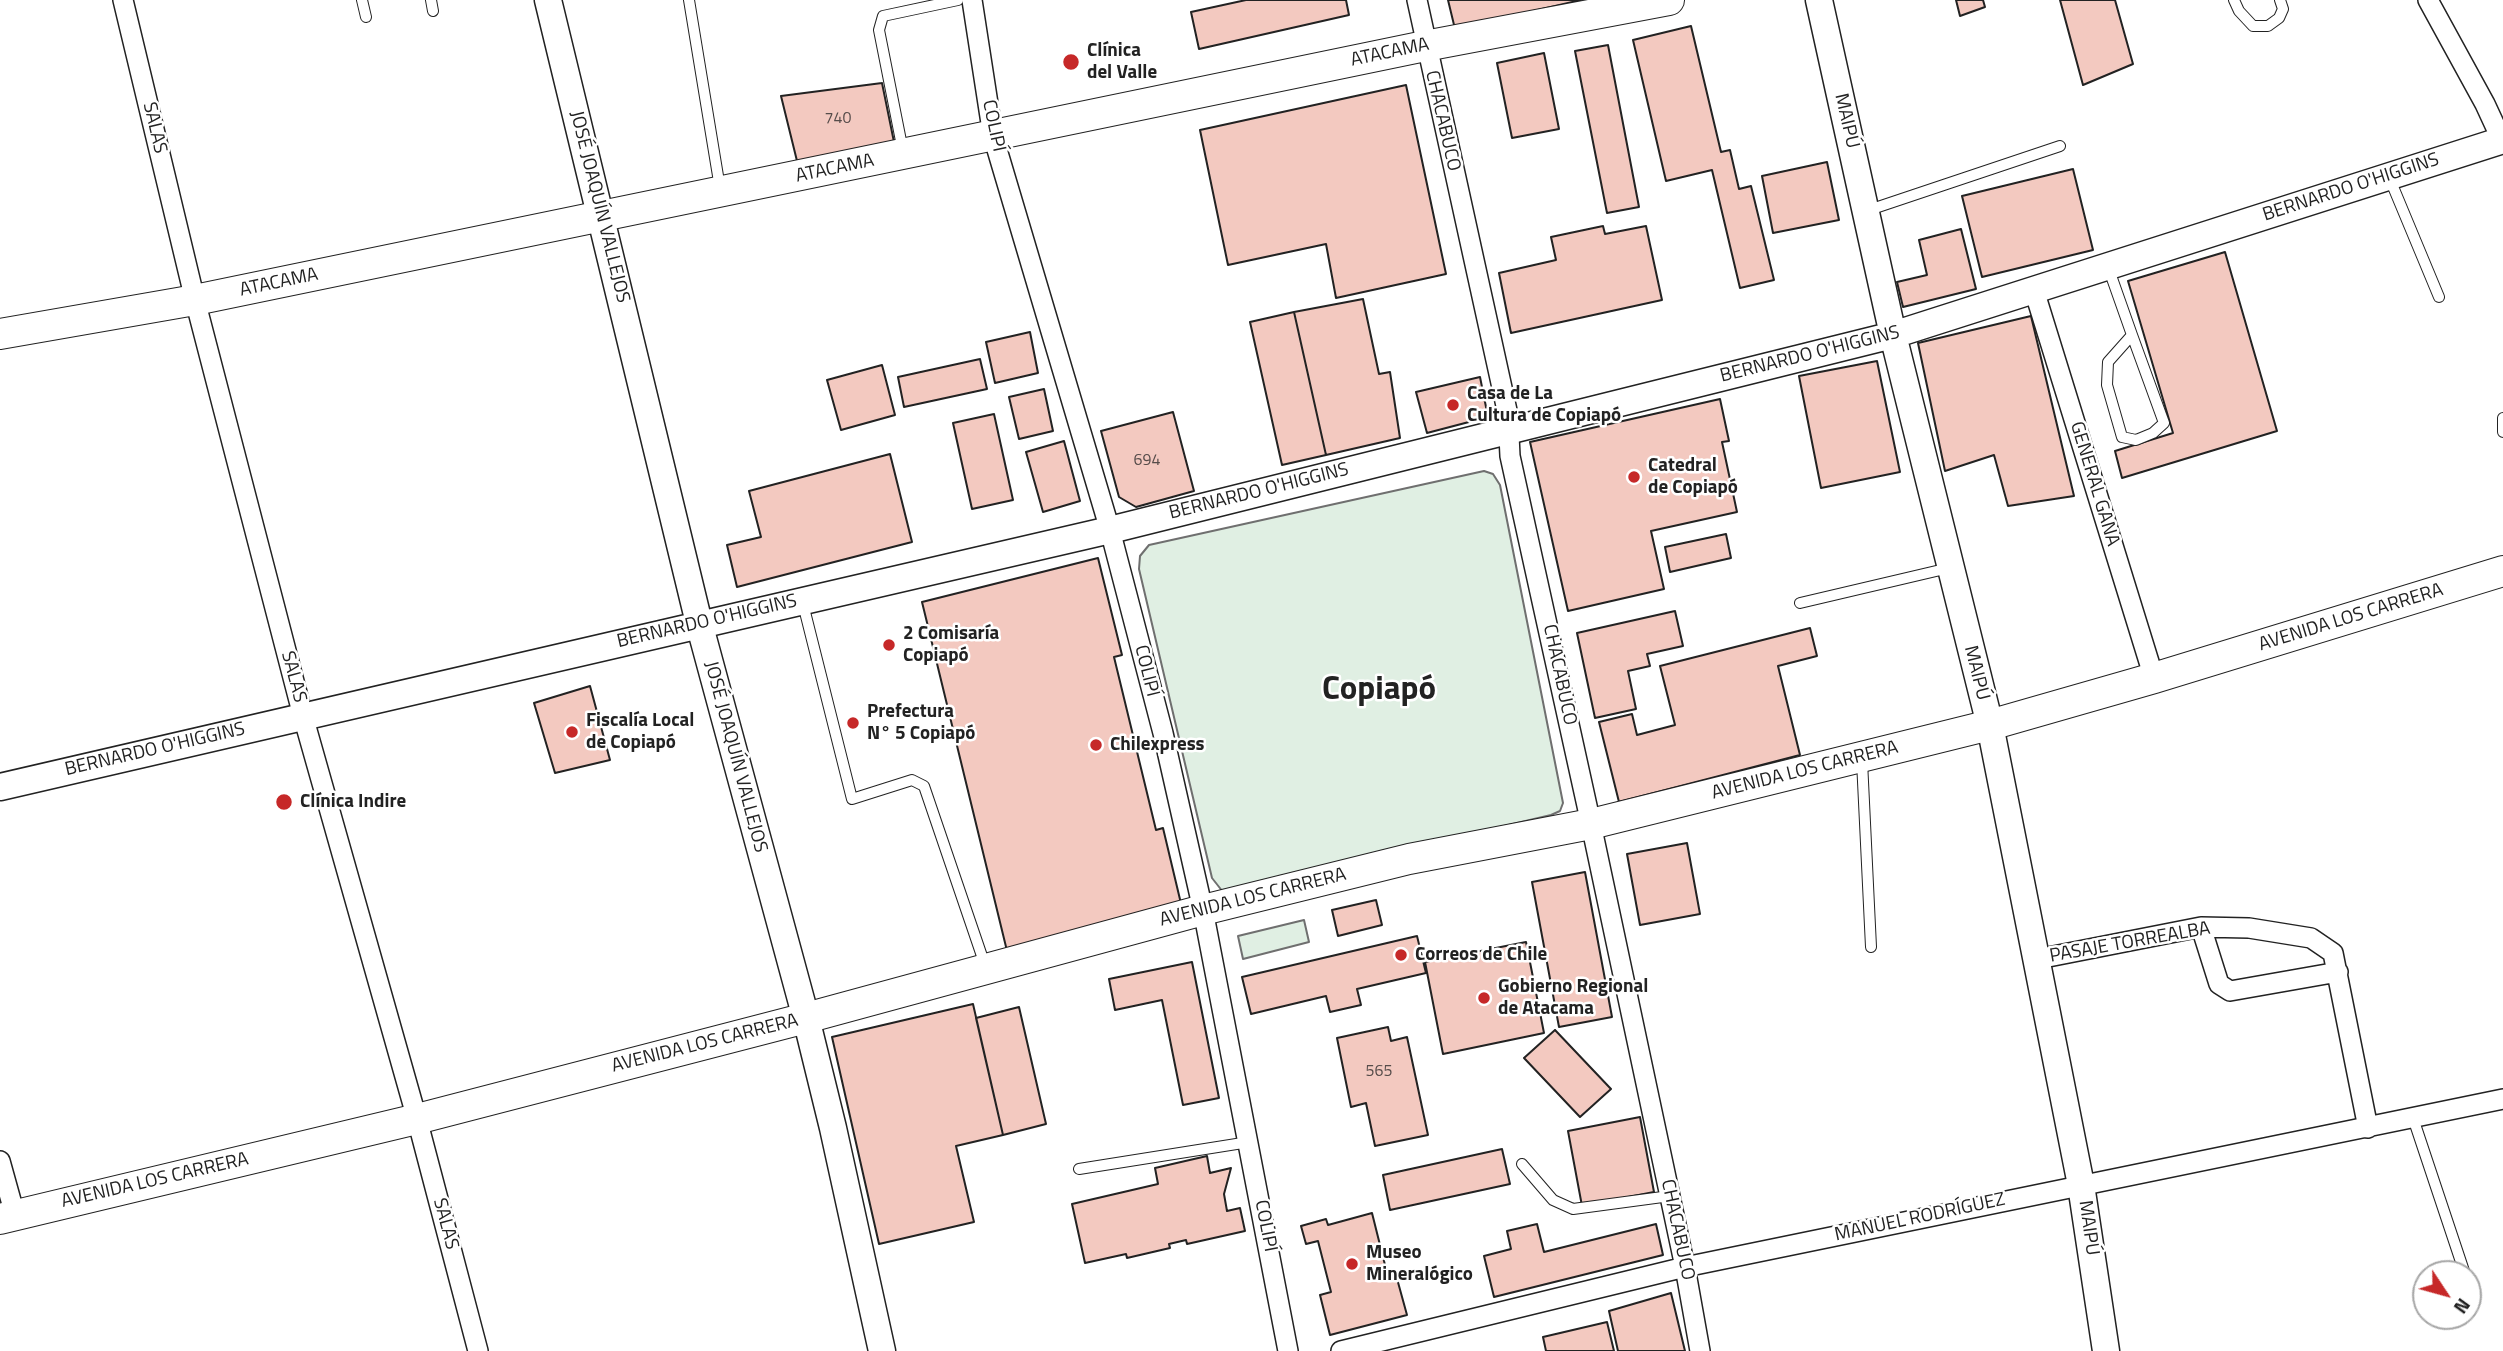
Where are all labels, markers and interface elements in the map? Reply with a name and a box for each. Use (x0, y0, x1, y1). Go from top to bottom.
street label: ATACAMA (1349, 34, 1431, 72)
place label: Clínica del Valle (1087, 40, 1157, 84)
marker: Clínica del Valle (1061, 52, 1081, 72)
street label: CHACABUCO (1419, 68, 1465, 174)
street label: MAIPÚ (1829, 91, 1863, 151)
street label: COLIPÍ (976, 98, 1010, 154)
street label: SALAS (137, 100, 171, 156)
street label: JOSÉ JOAQUÍN VALLEJOS (564, 109, 634, 305)
house number: 740 (825, 109, 851, 129)
street label: BERNARDO O'HIGGINS (2260, 149, 2442, 227)
street label: ATACAMA (794, 150, 876, 188)
street label: ATACAMA (238, 264, 320, 302)
street label: BERNARDO O'HIGGINS (1718, 322, 1902, 388)
place label: Casa de La Cultura de Copiapó (1467, 383, 1621, 427)
marker: Casa de La Cultura de Copiapó (1445, 397, 1461, 413)
street label: GENERAL GANA (2064, 419, 2124, 549)
house number: 694 (1134, 451, 1160, 471)
place label: Catedral de Copiapó (1648, 455, 1738, 499)
street label: BERNARDO O'HIGGINS (1167, 459, 1351, 525)
marker: Catedral de Copiapó (1626, 469, 1642, 485)
street label: AVENIDA LOS CARRERA (2256, 579, 2446, 657)
street label: BERNARDO O'HIGGINS (615, 590, 799, 654)
street label: CHACABUCO (1537, 622, 1581, 728)
place label: 2 Comisaría Copiapó (903, 623, 999, 667)
marker: 2 Comisaría Copiapó (881, 637, 897, 653)
street label: COLIPÍ (1129, 643, 1163, 699)
street label: MAIPÚ (1958, 643, 1994, 703)
street label: SALAS (275, 649, 311, 705)
street label: JOSÉ JOAQUÍN VALLEJOS (698, 659, 772, 855)
district label: Copiapó (1322, 671, 1436, 711)
place label: Prefectura N° 5 Copiapó (867, 701, 975, 745)
place label: Fiscalía Local de Copiapó (586, 710, 694, 754)
marker: Prefectura N° 5 Copiapó (845, 715, 861, 731)
street label: BERNARDO O'HIGGINS (63, 718, 247, 782)
marker: Fiscalía Local de Copiapó (564, 724, 580, 740)
place label: Chilexpress (1110, 734, 1205, 756)
marker: Chilexpress (1088, 737, 1104, 753)
street label: AVENIDA LOS CARRERA (1709, 737, 1901, 805)
place label: Clínica Indire (300, 791, 406, 813)
marker: Clínica Indire (274, 792, 294, 812)
street label: AVENIDA LOS CARRERA (1157, 864, 1349, 932)
street label: PASAJE TORREALBA (2048, 918, 2212, 968)
place label: Correos de Chile (1415, 944, 1547, 966)
marker: Correos de Chile (1393, 947, 1409, 963)
place label: Gobierno Regional de Atacama (1498, 976, 1648, 1020)
marker: Gobierno Regional de Atacama (1476, 990, 1492, 1006)
street label: AVENIDA LOS CARRERA (609, 1010, 801, 1078)
house number: 565 (1366, 1062, 1392, 1082)
street label: AVENIDA LOS CARRERA (59, 1148, 251, 1214)
street label: CHACABUCO (1655, 1177, 1699, 1283)
street label: MANUEL RODRÍGUEZ (1833, 1189, 2007, 1247)
street label: SALAS (427, 1196, 463, 1252)
street label: COLIPÍ (1249, 1198, 1281, 1254)
street label: MAIPÚ (2073, 1199, 2103, 1257)
place label: Museo Mineralógico (1366, 1242, 1473, 1286)
marker: Museo Mineralógico (1344, 1256, 1360, 1272)
north arrow (2412, 1260, 2482, 1330)
text: N (2447, 1293, 2478, 1320)

